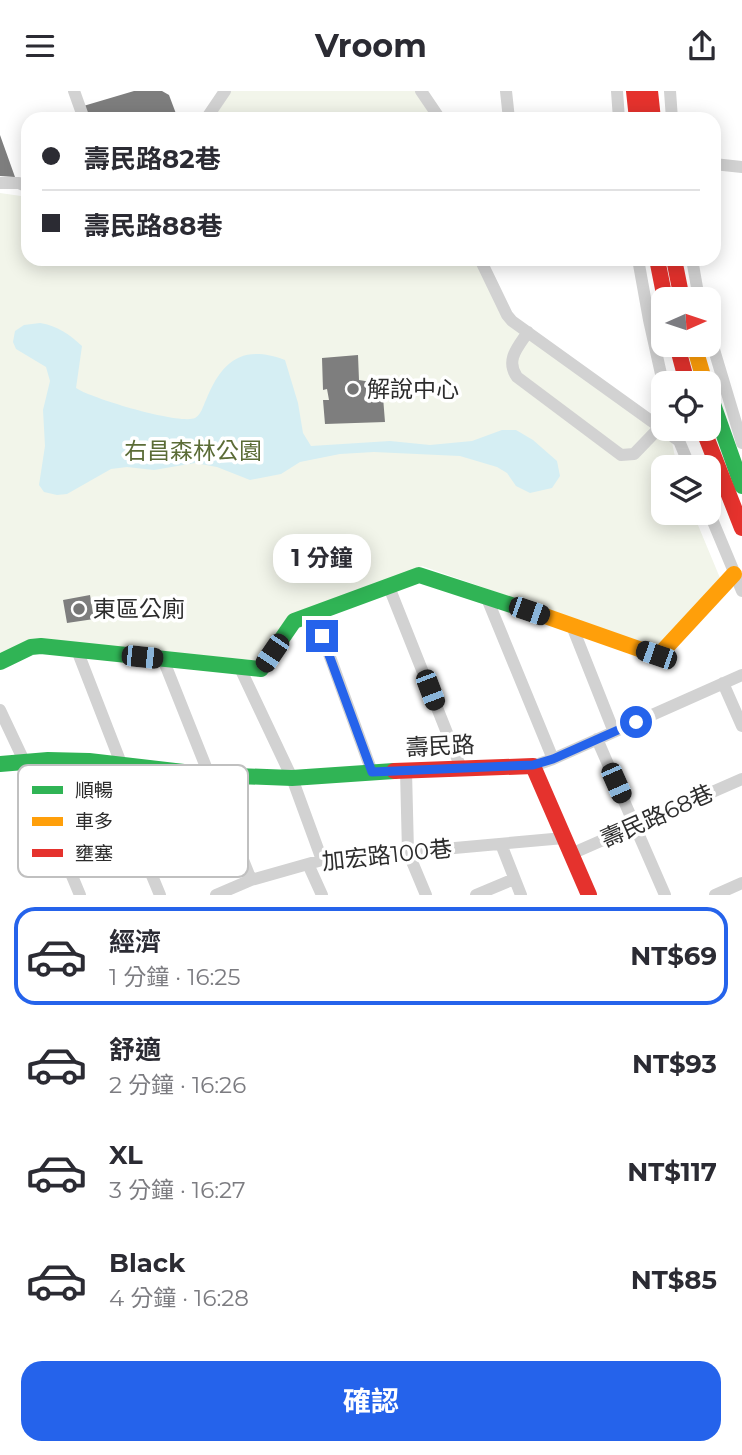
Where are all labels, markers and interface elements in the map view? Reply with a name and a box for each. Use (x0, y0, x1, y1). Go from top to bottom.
text: Vroom (315, 26, 427, 65)
icon: menu (21, 27, 59, 65)
icon: share (683, 27, 721, 65)
text: 壽民路82巷 (84, 143, 221, 175)
text: 壽民路88巷 (84, 210, 222, 242)
north arrow (651, 287, 721, 357)
map controls (651, 287, 721, 525)
button: locate (651, 371, 721, 441)
place label: 解說中心 (367, 375, 459, 403)
marker: 解說中心 (345, 381, 361, 397)
park label: 右昌森林公園 (124, 437, 262, 465)
button: layers (651, 455, 721, 525)
callout: 1 分鐘 (273, 535, 371, 583)
text: 1 分鐘 (291, 544, 353, 572)
car (506, 594, 553, 628)
place label: 東區公廁 (93, 595, 185, 623)
marker: 東區公廁 (71, 601, 87, 617)
route end (306, 620, 338, 652)
car (252, 630, 293, 676)
car (633, 638, 680, 672)
car (121, 644, 164, 670)
car (413, 667, 448, 713)
route start (620, 706, 652, 738)
street label: 壽民路 (405, 730, 475, 762)
car (598, 760, 635, 806)
legend (18, 765, 248, 877)
text: 順暢 (75, 779, 113, 802)
street label: 壽民路68巷 (596, 779, 718, 853)
text: 車多 (75, 810, 113, 833)
street label: 加宏路100巷 (321, 834, 453, 876)
text: 壅塞 (75, 842, 113, 865)
icon: car (25, 925, 88, 988)
text: 經濟 (109, 926, 161, 958)
text: NT$69 (630, 940, 717, 972)
text: 1 分鐘 · 16:25 (109, 963, 240, 991)
icon: car (25, 1033, 88, 1096)
text: 舒適 (109, 1034, 161, 1066)
text: NT$93 (632, 1048, 717, 1080)
text: 2 分鐘 · 16:26 (109, 1071, 246, 1099)
text: XL (109, 1139, 143, 1171)
icon: car (25, 1141, 88, 1204)
text: NT$117 (627, 1156, 717, 1188)
text: 3 分鐘 · 16:27 (109, 1176, 246, 1204)
text: Black (109, 1247, 185, 1279)
icon: car (25, 1249, 88, 1312)
text: NT$85 (631, 1264, 717, 1296)
text: 4 分鐘 · 16:28 (109, 1284, 249, 1312)
button: 確認 (21, 1361, 721, 1441)

